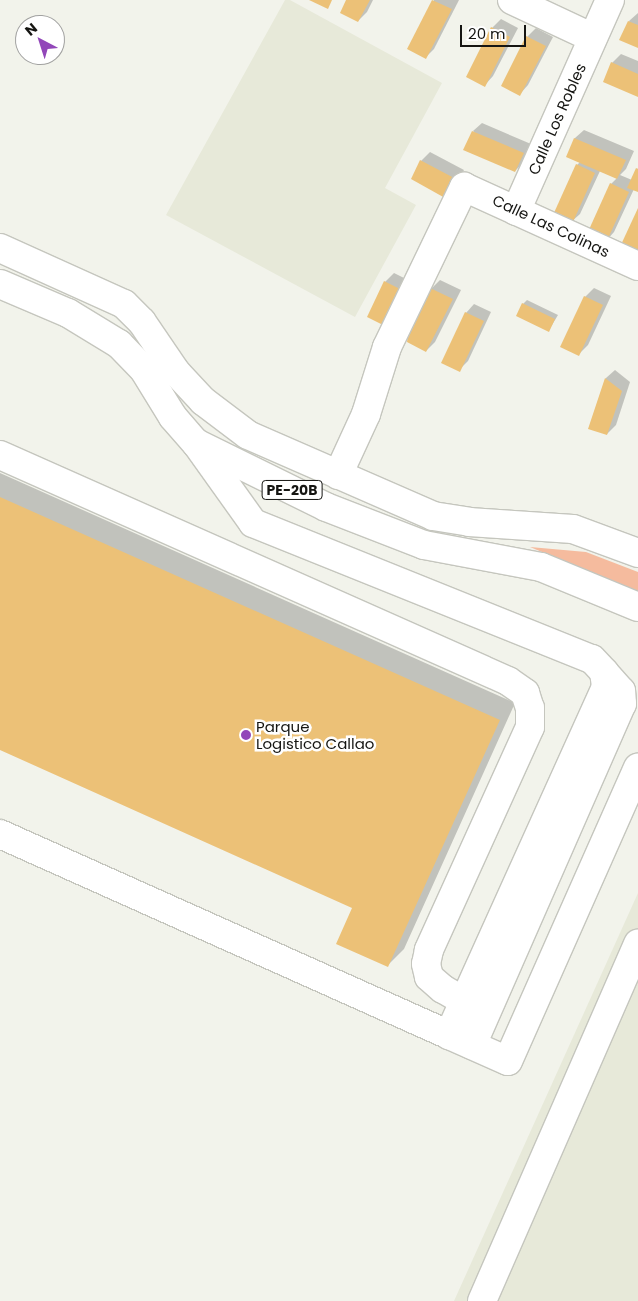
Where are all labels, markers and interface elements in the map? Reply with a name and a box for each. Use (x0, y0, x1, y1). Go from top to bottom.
north arrow (15, 15, 65, 65)
scale bar (463, 15, 529, 47)
text: N (21, 18, 41, 40)
text: 20 m (468, 23, 506, 44)
street label: Calle Los Robles (524, 61, 590, 177)
street label: Calle Las Colinas (490, 191, 612, 261)
road number: PE-20B (261, 478, 323, 502)
place label: Parque Logistico Callao (256, 717, 374, 752)
marker: Parque Logistico Callao (240, 729, 252, 741)

